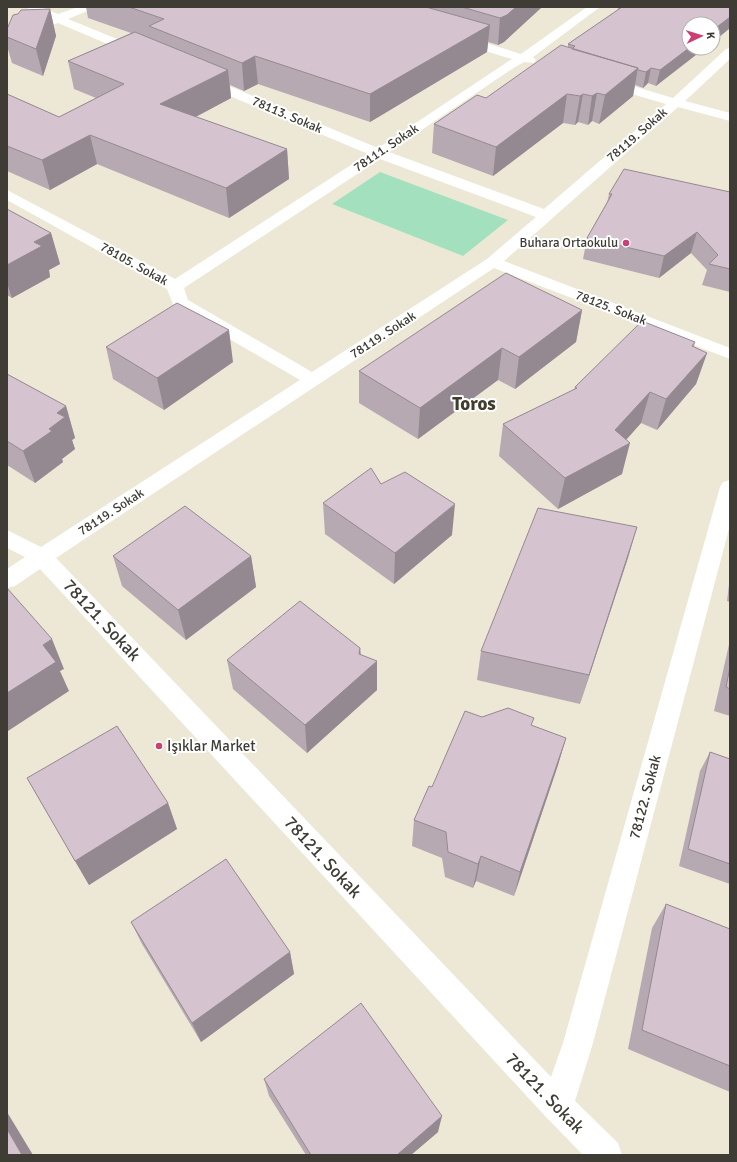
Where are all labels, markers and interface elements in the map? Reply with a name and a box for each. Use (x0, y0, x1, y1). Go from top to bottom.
north arrow (681, 16, 721, 56)
text: K (704, 31, 717, 39)
street label: 78113. Sokak (249, 93, 325, 137)
street label: 78119. Sokak (603, 104, 671, 166)
street label: 78111. Sokak (350, 120, 422, 176)
place label: Buhara Ortaokulu (520, 235, 618, 251)
marker: Buhara Ortaokulu (621, 238, 631, 248)
street label: 78105. Sokak (97, 239, 171, 289)
street label: 78125. Sokak (573, 287, 649, 329)
street label: 78119. Sokak (347, 308, 419, 362)
district label: Toros (452, 392, 496, 416)
street label: 78119. Sokak (75, 485, 147, 539)
street label: 78121. Sokak (59, 575, 145, 665)
place label: Işıklar Market (167, 737, 255, 755)
marker: Işıklar Market (154, 741, 164, 751)
street label: 78122. Sokak (625, 752, 665, 841)
street label: 78121. Sokak (280, 812, 366, 902)
street label: 78121. Sokak (501, 1048, 589, 1138)

